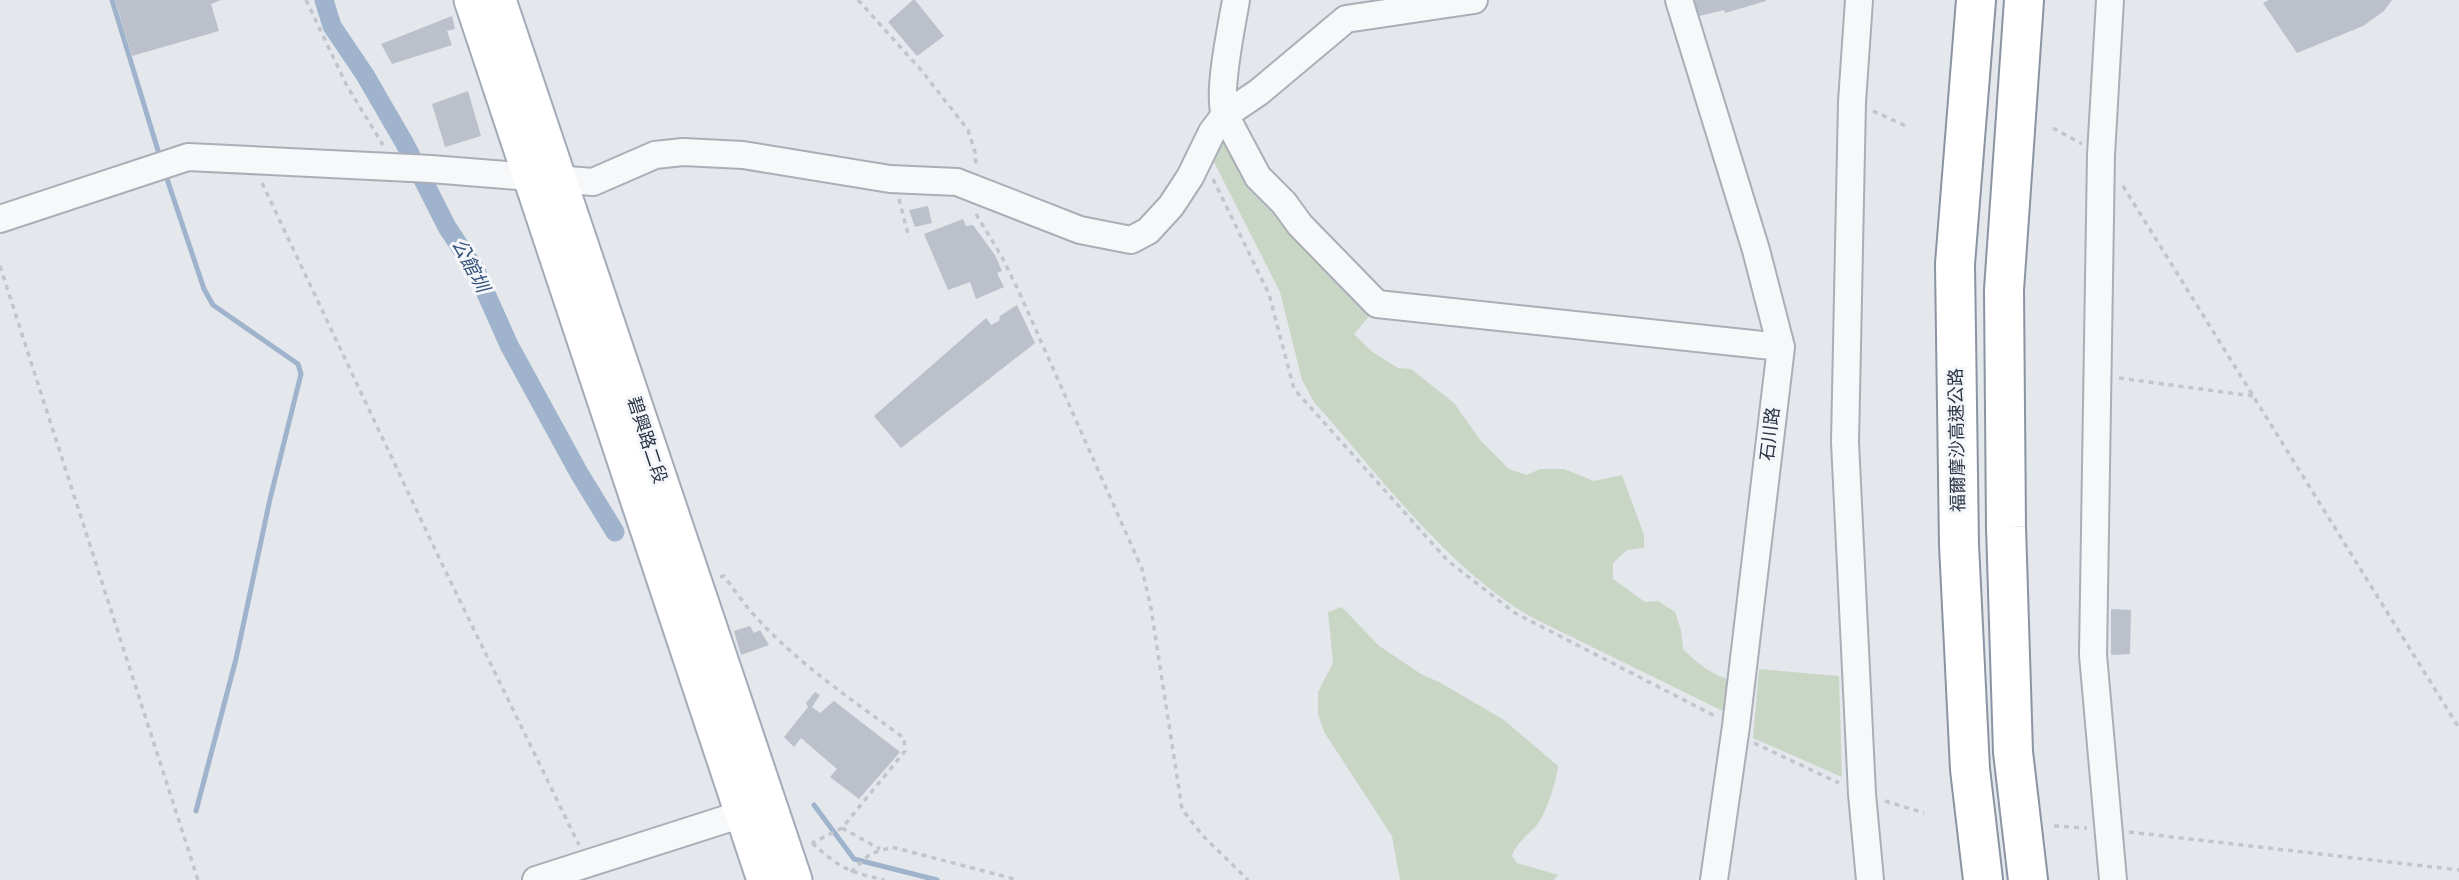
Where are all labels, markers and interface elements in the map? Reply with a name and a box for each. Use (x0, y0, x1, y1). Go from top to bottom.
water label: 公館圳 (447, 235, 495, 298)
street label: 福爾摩沙高速公路 (1945, 368, 1968, 512)
street label: 碧興路二段 (624, 394, 671, 486)
street label: 石川路 (1756, 406, 1783, 462)

